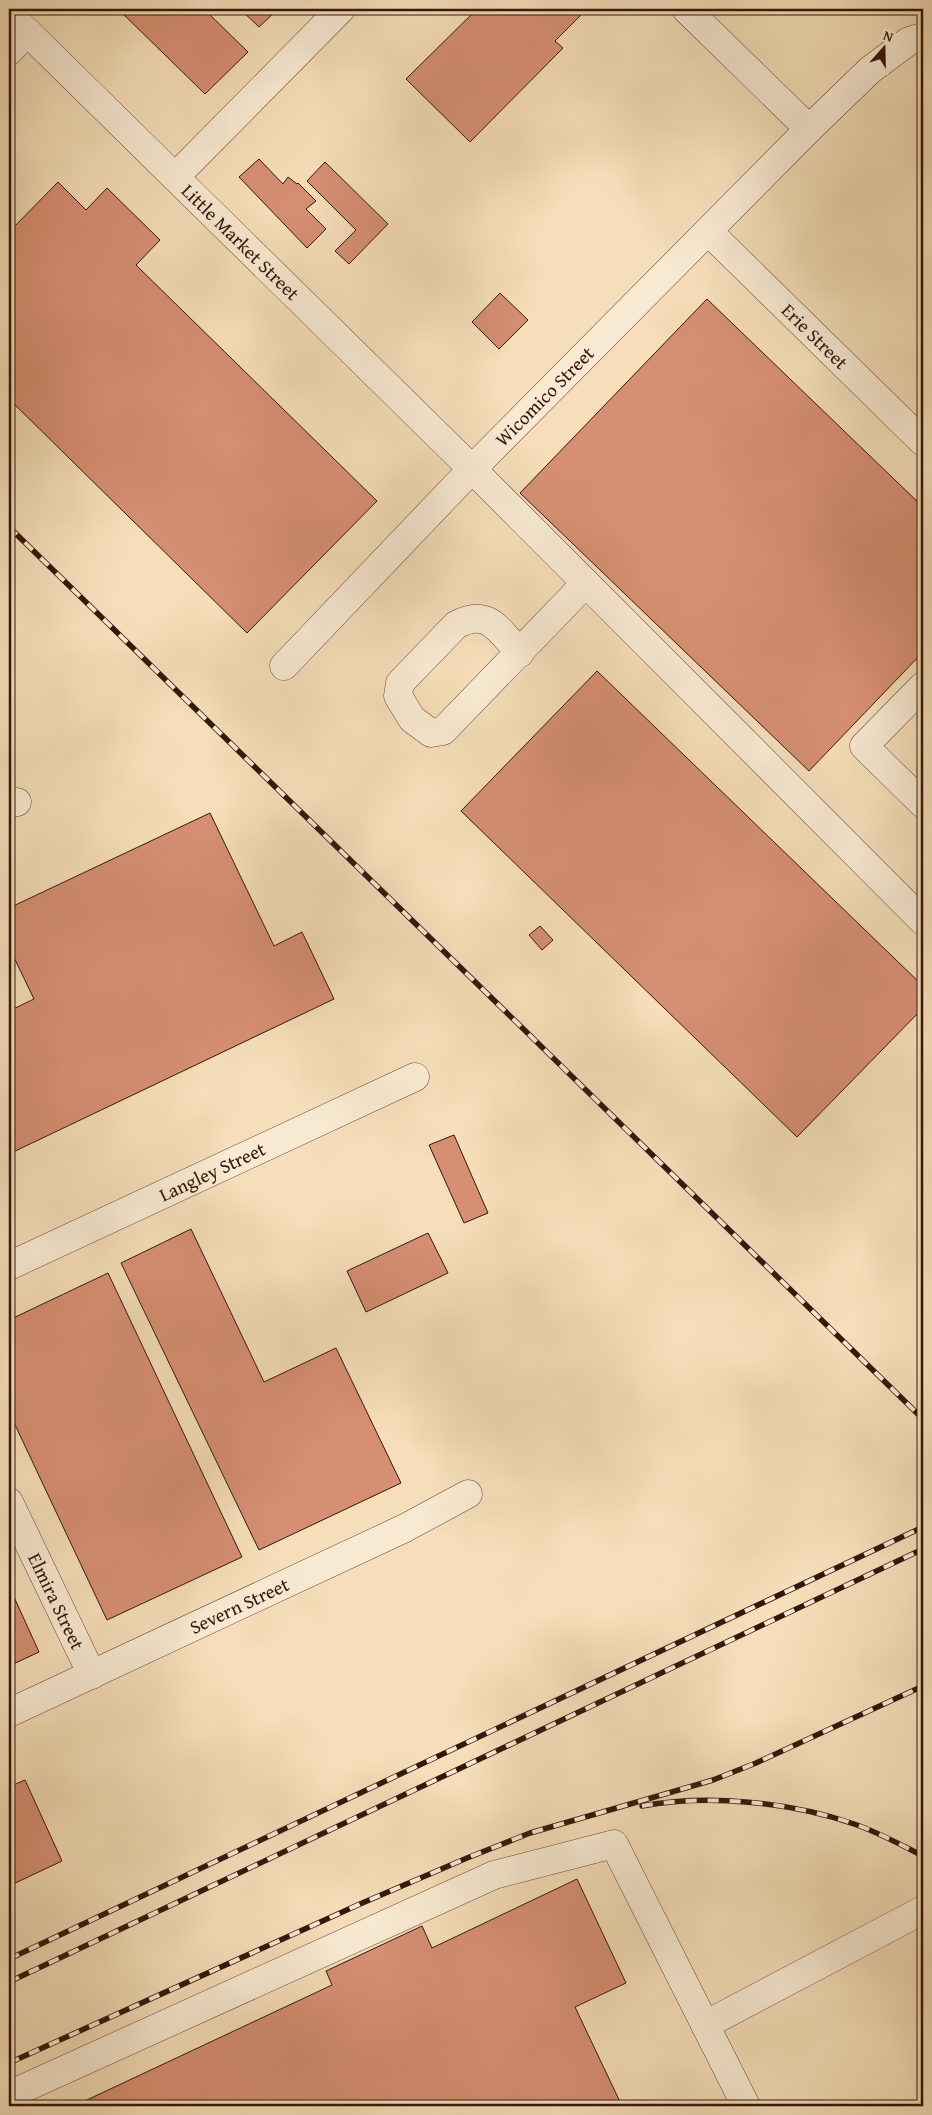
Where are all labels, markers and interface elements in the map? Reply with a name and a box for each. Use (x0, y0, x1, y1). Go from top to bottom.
north arrow (860, 22, 910, 72)
text: N (881, 25, 897, 47)
street label: Little Market Street (175, 177, 306, 307)
street label: Erie Street (775, 297, 855, 376)
street label: Wicomico Street (488, 340, 601, 452)
street label: Langley Street (154, 1135, 270, 1208)
street label: Elmira Street (21, 1548, 92, 1655)
street label: Severn Street (185, 1570, 294, 1641)

